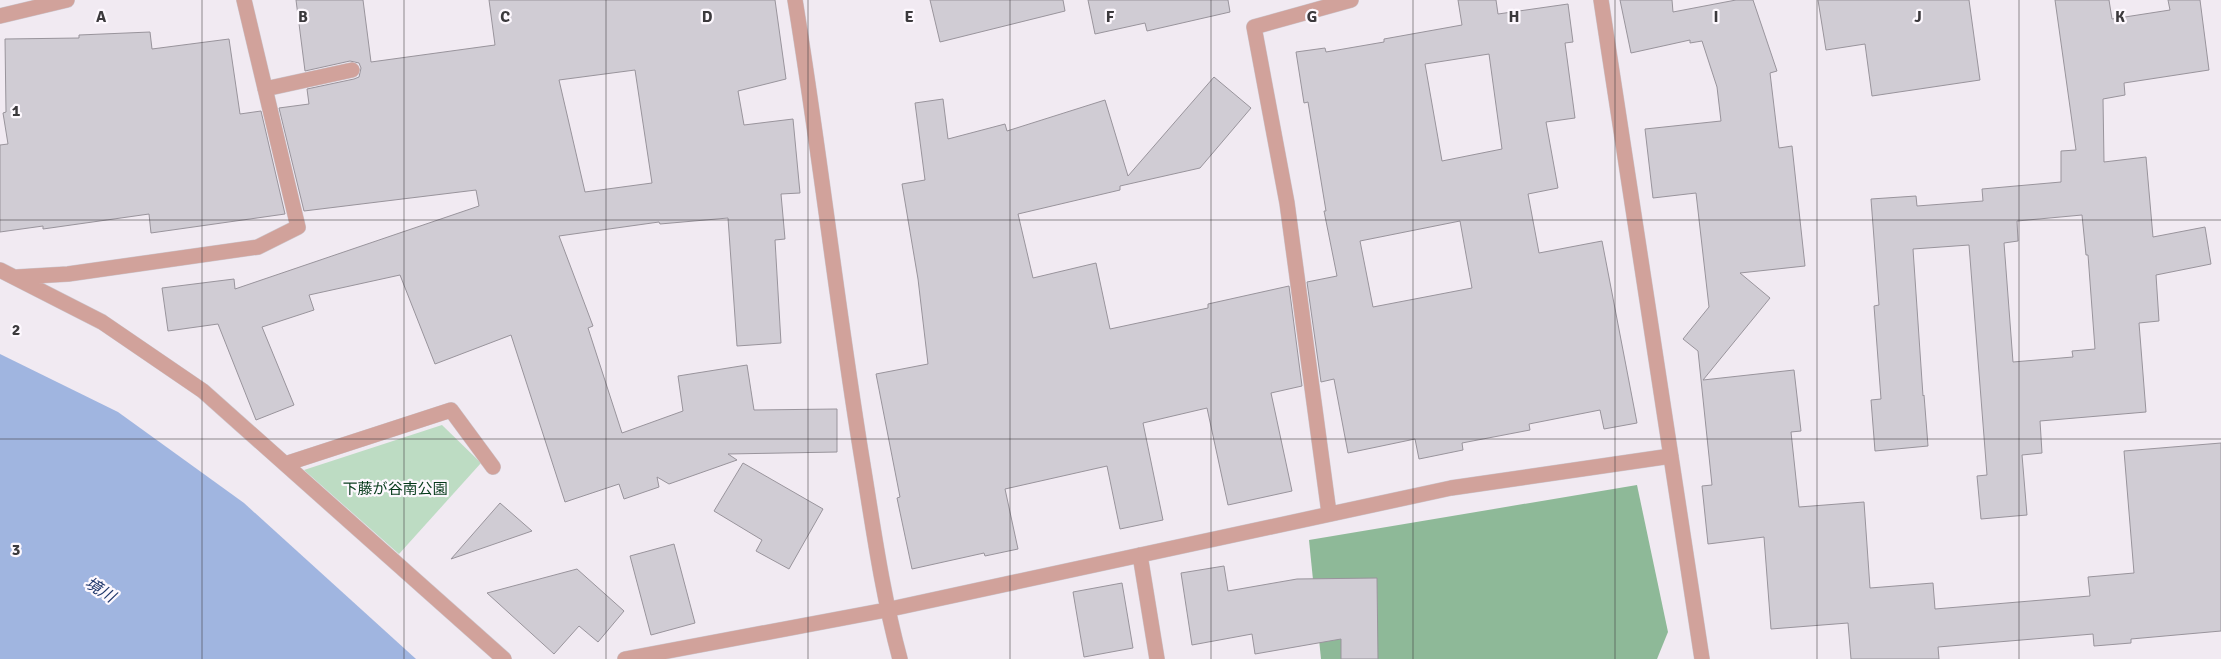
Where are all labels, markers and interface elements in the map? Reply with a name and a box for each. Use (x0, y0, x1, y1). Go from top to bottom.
text: A (96, 7, 107, 27)
text: B (298, 7, 308, 27)
text: C (500, 7, 510, 27)
text: D (702, 7, 713, 27)
text: E (904, 7, 914, 27)
text: F (1106, 7, 1115, 27)
text: G (1307, 7, 1317, 27)
text: H (1509, 7, 1519, 27)
text: I (1713, 7, 1719, 27)
text: J (1914, 7, 1922, 27)
text: K (2115, 7, 2125, 27)
text: 1 (12, 101, 21, 121)
text: 2 (12, 320, 20, 340)
park label: 下藤が谷南公園 (342, 480, 448, 498)
text: 3 (12, 540, 20, 560)
water label: 境川 (81, 573, 121, 608)

